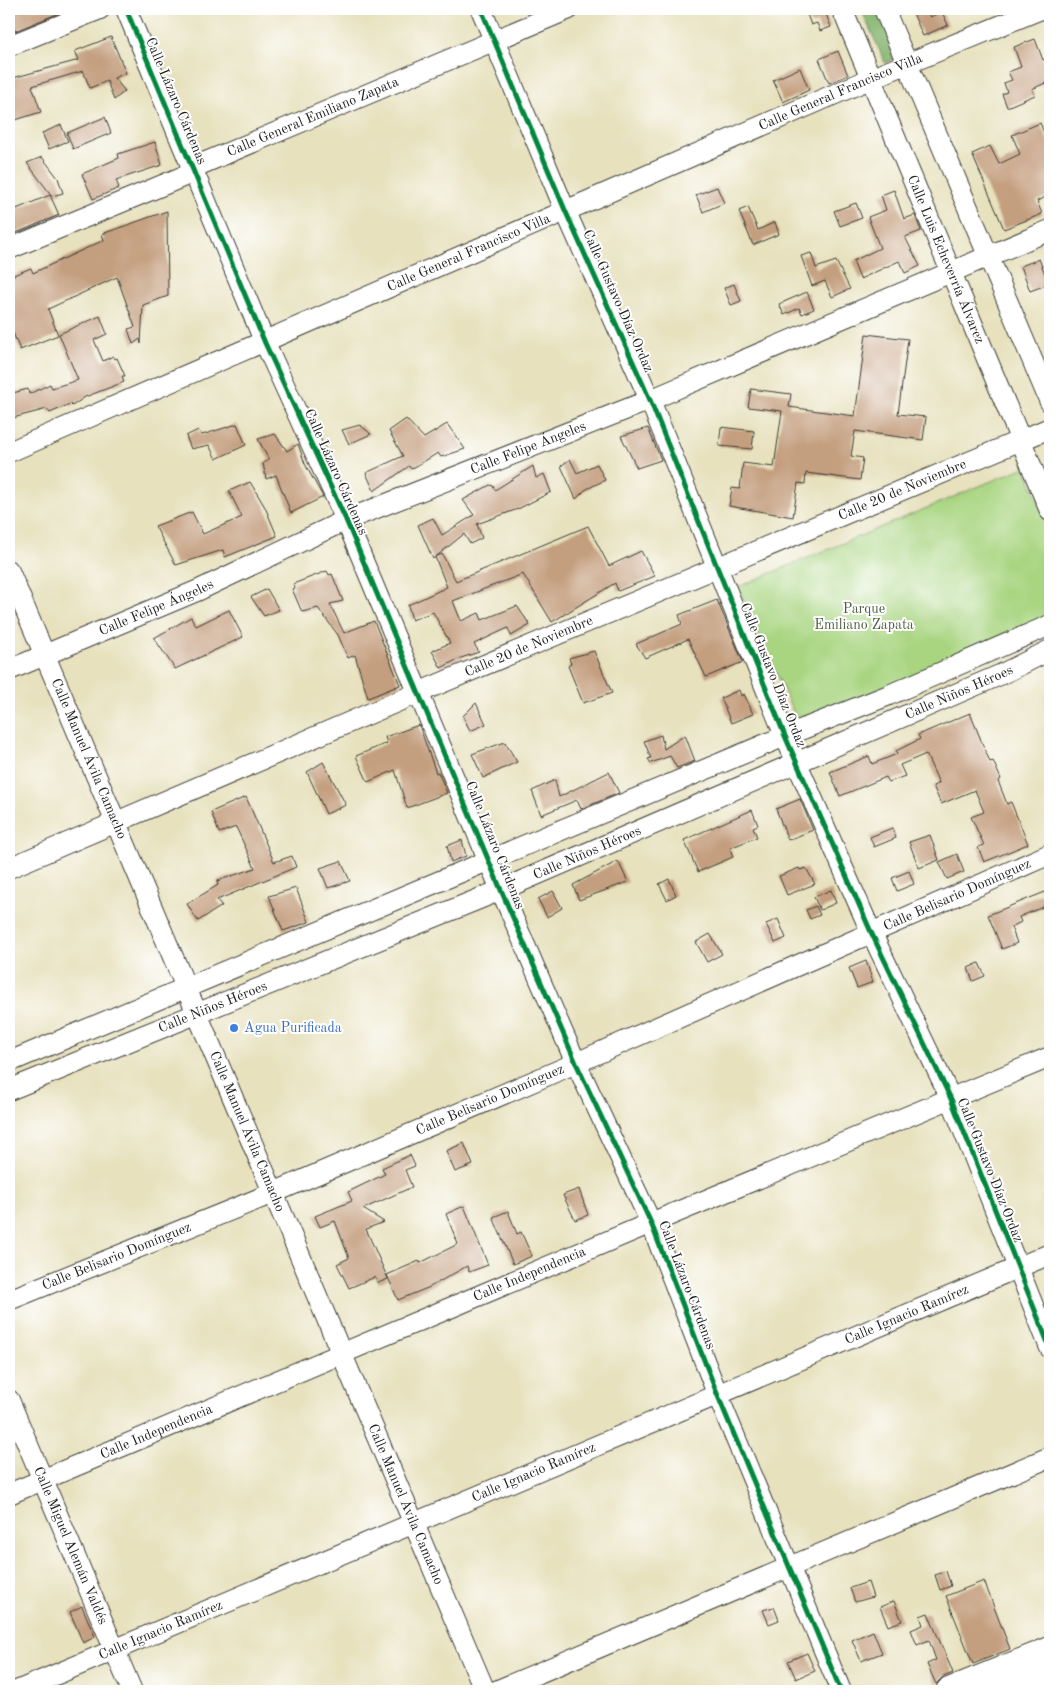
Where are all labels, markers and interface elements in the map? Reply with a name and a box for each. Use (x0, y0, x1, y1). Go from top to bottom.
street label: Calle Lázaro Cárdenas (143, 35, 209, 167)
street label: Calle General Francisco Villa (757, 51, 924, 133)
street label: Calle General Emiliano Zapata (225, 75, 401, 159)
street label: Calle Luis Echeverría Álvarez (905, 173, 987, 346)
street label: Calle General Francisco Villa (385, 211, 552, 294)
street label: Calle Gustavo Díaz Ordaz (580, 228, 656, 374)
street label: Calle Lázaro Cárdenas (302, 407, 370, 537)
street label: Calle Felipe Ángeles (469, 419, 588, 477)
street label: Calle 20 de Noviembre (836, 457, 968, 523)
street label: Calle Felipe Ángeles (97, 577, 216, 638)
street label: Calle Gustavo Díaz Ordaz (738, 601, 808, 749)
park label: Parque Emiliano Zapata (814, 602, 914, 632)
street label: Calle 20 de Noviembre (463, 613, 595, 679)
street label: Calle Niños Héroes (903, 663, 1015, 722)
street label: Calle Manuel Ávila Camacho (49, 676, 129, 841)
street label: Calle Lázaro Cárdenas (463, 779, 527, 911)
street label: Calle Niños Héroes (531, 823, 643, 882)
street label: Calle Belisario Domínguez (881, 856, 1033, 934)
street label: Calle Niños Héroes (156, 979, 269, 1035)
place label: Agua Purificada (244, 1021, 342, 1035)
marker: Agua Purificada (228, 1022, 240, 1034)
street label: Calle Manuel Ávila Camacho (207, 1049, 287, 1214)
street label: Calle Belisario Domínguez (414, 1062, 566, 1138)
street label: Calle Gustavo Díaz Ordaz (955, 1096, 1025, 1244)
street label: Calle Lázaro Cárdenas (656, 1219, 718, 1351)
street label: Calle Belisario Domínguez (40, 1220, 193, 1293)
street label: Calle Independencia (471, 1244, 588, 1304)
street label: Calle Ignacio Ramírez (843, 1282, 971, 1347)
street label: Calle Independencia (98, 1402, 215, 1462)
street label: Calle Manuel Ávila Camacho (365, 1422, 446, 1587)
street label: Calle Ignacio Ramírez (470, 1440, 598, 1505)
street label: Calle Miguel Alemán Valdés (31, 1465, 110, 1626)
street label: Calle Ignacio Ramírez (97, 1598, 225, 1663)

